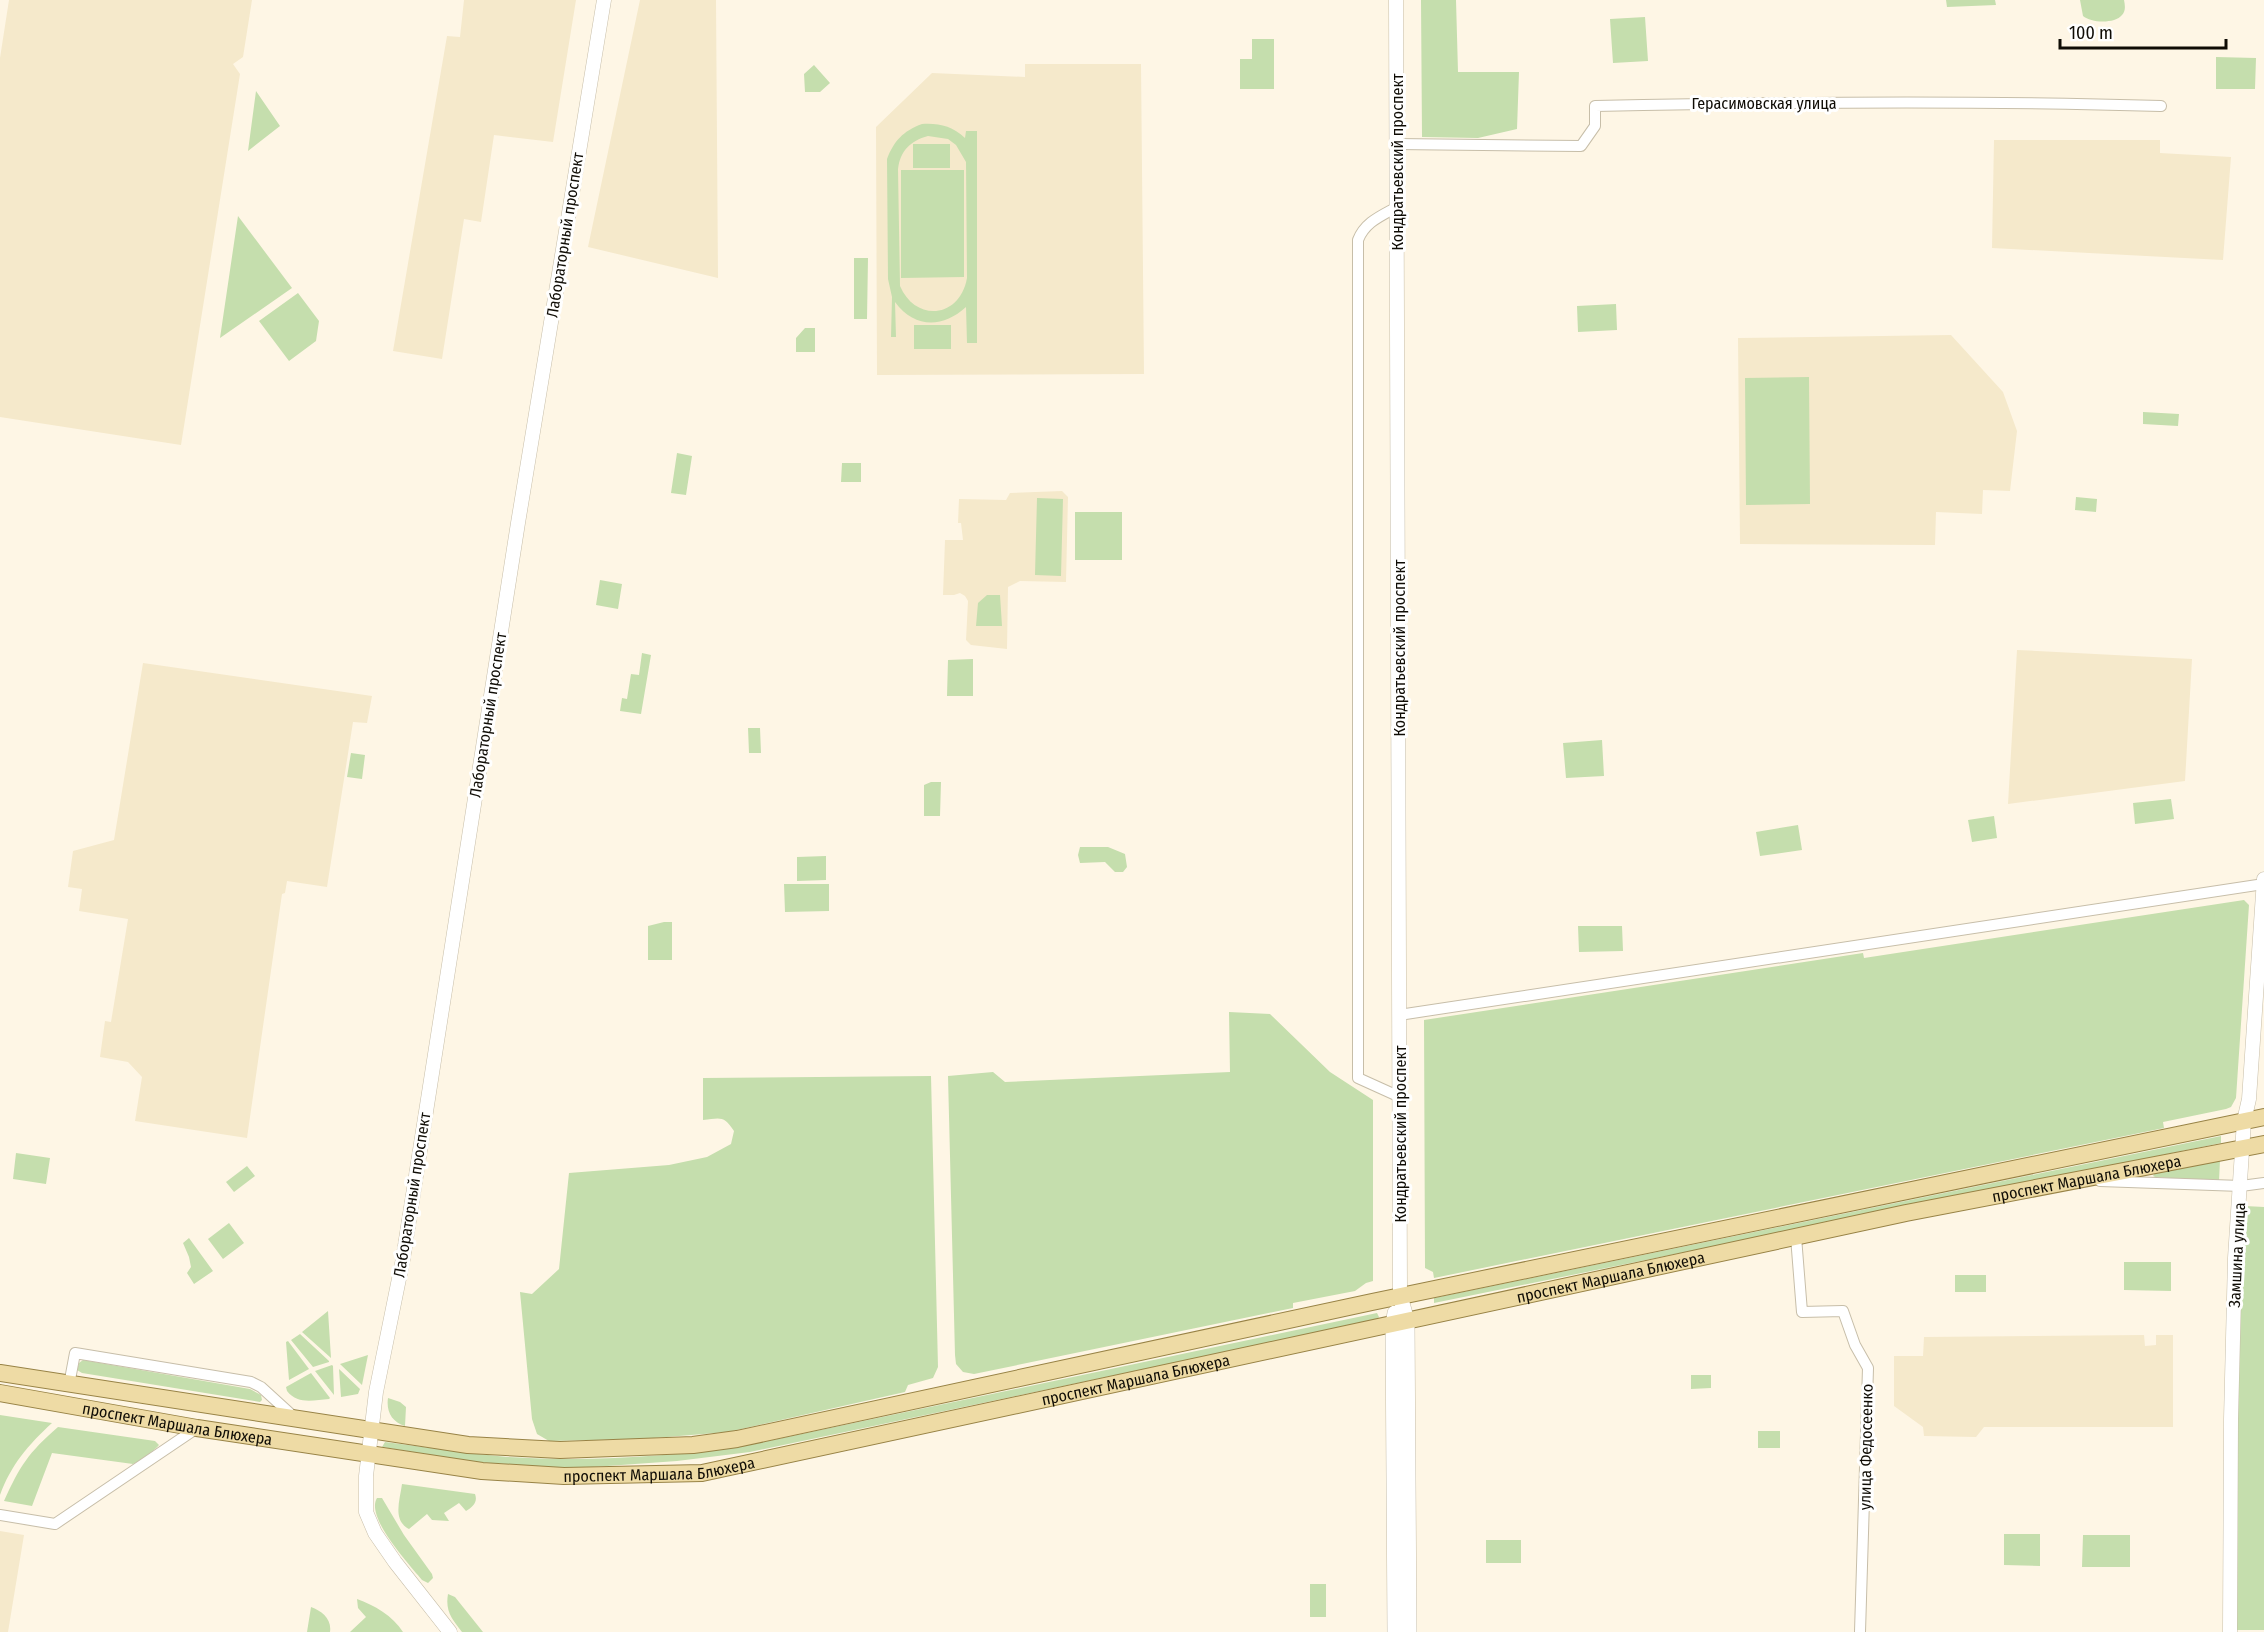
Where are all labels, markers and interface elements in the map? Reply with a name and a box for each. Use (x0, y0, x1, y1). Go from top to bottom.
scale bar (2060, 12, 2226, 50)
text: 100 m (2069, 22, 2113, 44)
street label: Кондратьевский проспект (1388, 73, 1407, 250)
street label: Герасимовская улица (1691, 94, 1837, 113)
street label: Лабораторный проспект (543, 151, 588, 319)
street label: Кондратьевский проспект (1390, 559, 1409, 736)
street label: Лабораторный проспект (466, 631, 511, 799)
street label: Кондратьевский проспект (1391, 1045, 1410, 1222)
street label: Лабораторный проспект (390, 1111, 435, 1279)
street label: проспект Маршала Блюхера (1990, 1151, 2183, 1206)
street label: Замшина улица (2225, 1202, 2249, 1308)
street label: проспект Маршала Блюхера (1515, 1247, 1707, 1306)
street label: проспект Маршала Блюхера (1040, 1350, 1232, 1409)
street label: улица Федосеенко (1855, 1384, 1877, 1510)
street label: проспект Маршала Блюхера (81, 1398, 274, 1449)
street label: проспект Маршала Блюхера (563, 1452, 756, 1486)

